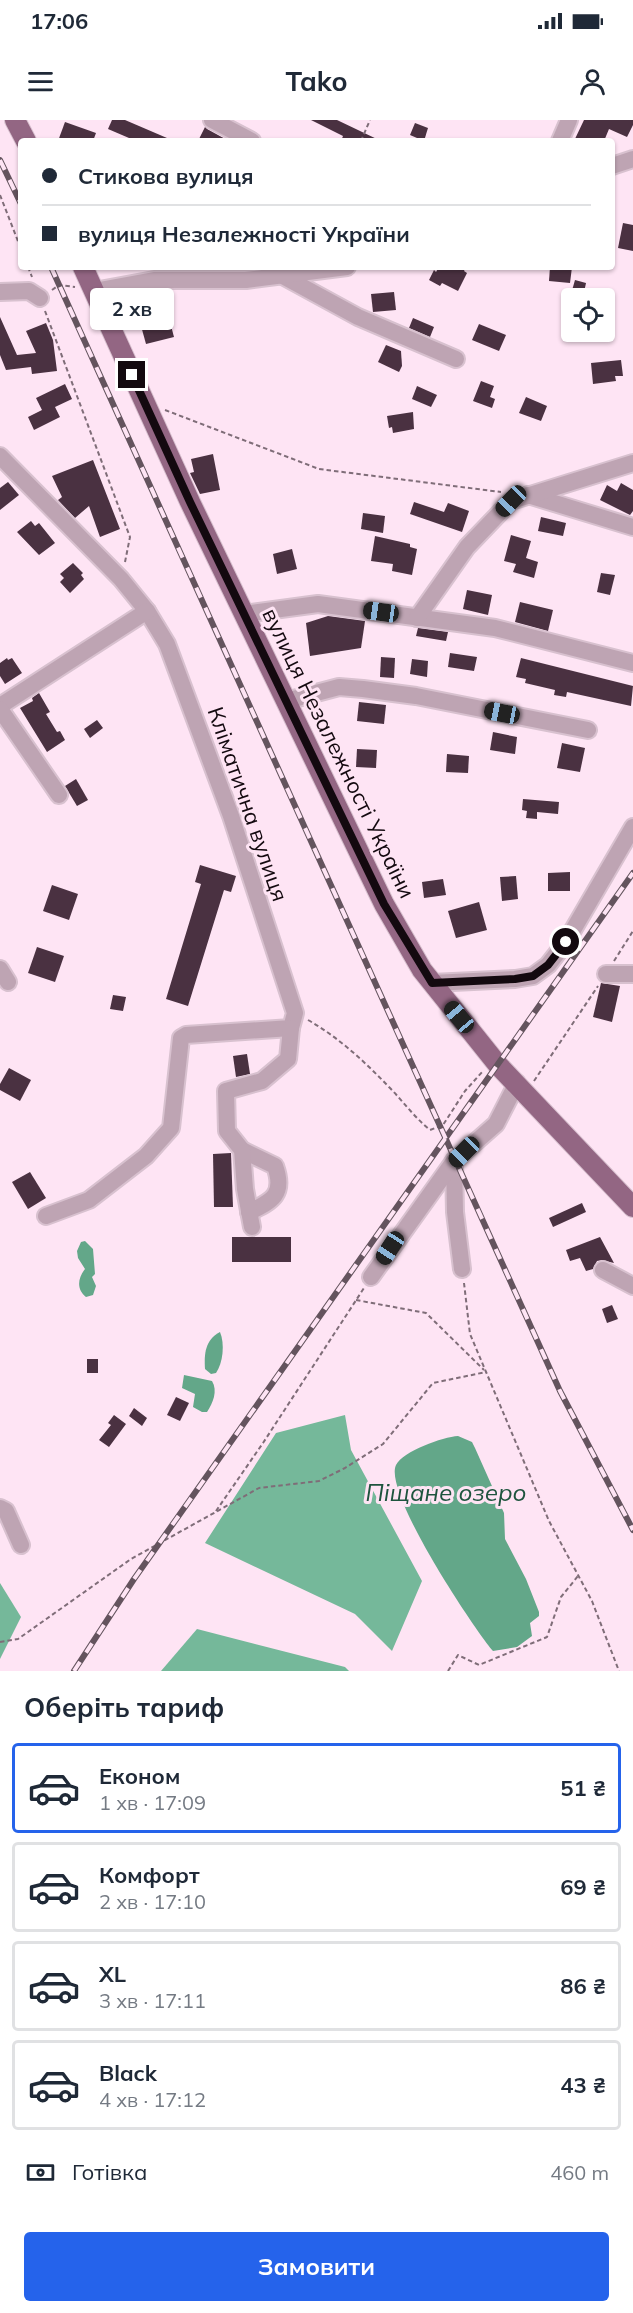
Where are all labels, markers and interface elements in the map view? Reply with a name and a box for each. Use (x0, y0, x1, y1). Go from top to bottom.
text: 17:06 (30, 7, 88, 35)
text: Tako (286, 64, 347, 98)
icon: menu (24, 65, 57, 98)
icon: person (576, 65, 609, 98)
text: Стикова вулиця (78, 162, 254, 190)
text: вулиця Незалежності України (78, 220, 410, 248)
callout: 2 хв (90, 288, 174, 330)
map controls (561, 288, 615, 342)
button: locate (561, 288, 615, 342)
text: 2 хв (112, 296, 152, 321)
route end (118, 361, 145, 388)
car (492, 482, 530, 520)
car (362, 601, 400, 623)
street label: вулиця Незалежності України (256, 603, 422, 903)
car (483, 701, 521, 725)
street label: Кліматична вулиця (202, 703, 294, 905)
route start (552, 928, 579, 955)
car (441, 997, 477, 1037)
car (445, 1133, 483, 1171)
car (373, 1228, 407, 1268)
water label: Піщане озеро (365, 1477, 527, 1507)
text: Оберіть тариф (24, 1690, 224, 1724)
icon: car (27, 1761, 81, 1815)
text: Економ (99, 1762, 180, 1790)
text: 51 ₴ (560, 1774, 606, 1802)
text: 1 хв · 17:09 (99, 1790, 206, 1815)
icon: car (27, 1860, 81, 1914)
text: Комфорт (99, 1861, 200, 1889)
text: 69 ₴ (560, 1873, 606, 1901)
text: 2 хв · 17:10 (99, 1889, 206, 1914)
icon: car (27, 1959, 81, 2013)
text: XL (99, 1960, 126, 1988)
text: 86 ₴ (560, 1972, 606, 2000)
text: 3 хв · 17:11 (99, 1988, 206, 2013)
icon: car (27, 2058, 81, 2112)
text: Black (99, 2059, 157, 2087)
text: 43 ₴ (560, 2071, 606, 2099)
text: 4 хв · 17:12 (99, 2087, 206, 2112)
icon: cash (24, 2156, 57, 2189)
text: Готівка (72, 2158, 147, 2186)
text: 460 m (550, 2160, 609, 2185)
button: Замовити (24, 2232, 609, 2301)

